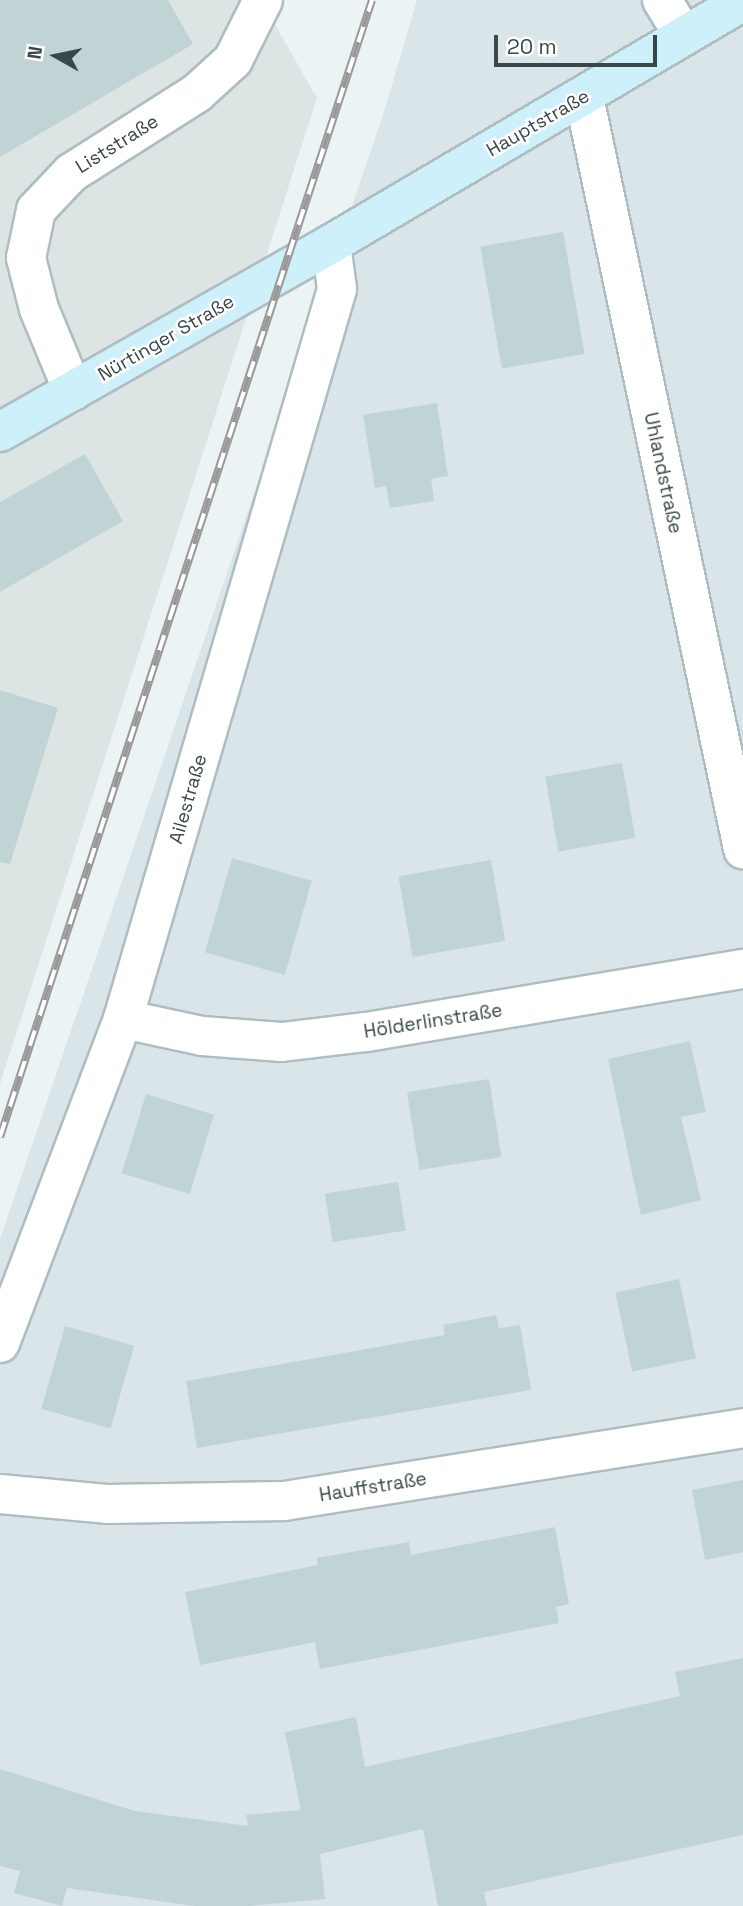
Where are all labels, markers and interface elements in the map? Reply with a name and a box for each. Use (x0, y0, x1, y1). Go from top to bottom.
north arrow (21, 21, 91, 91)
scale bar (498, 21, 661, 65)
text: 20 m (507, 33, 557, 60)
text: N (21, 44, 48, 61)
street label: Hauptstraße (483, 84, 593, 162)
street label: Liststraße (72, 110, 162, 178)
street label: Nürtinger Straße (94, 290, 238, 386)
street label: Uhlandstraße (639, 410, 687, 536)
street label: Ailestraße (164, 752, 212, 846)
street label: Hölderlinstraße (362, 999, 504, 1043)
street label: Hauffstraße (318, 1467, 428, 1507)

